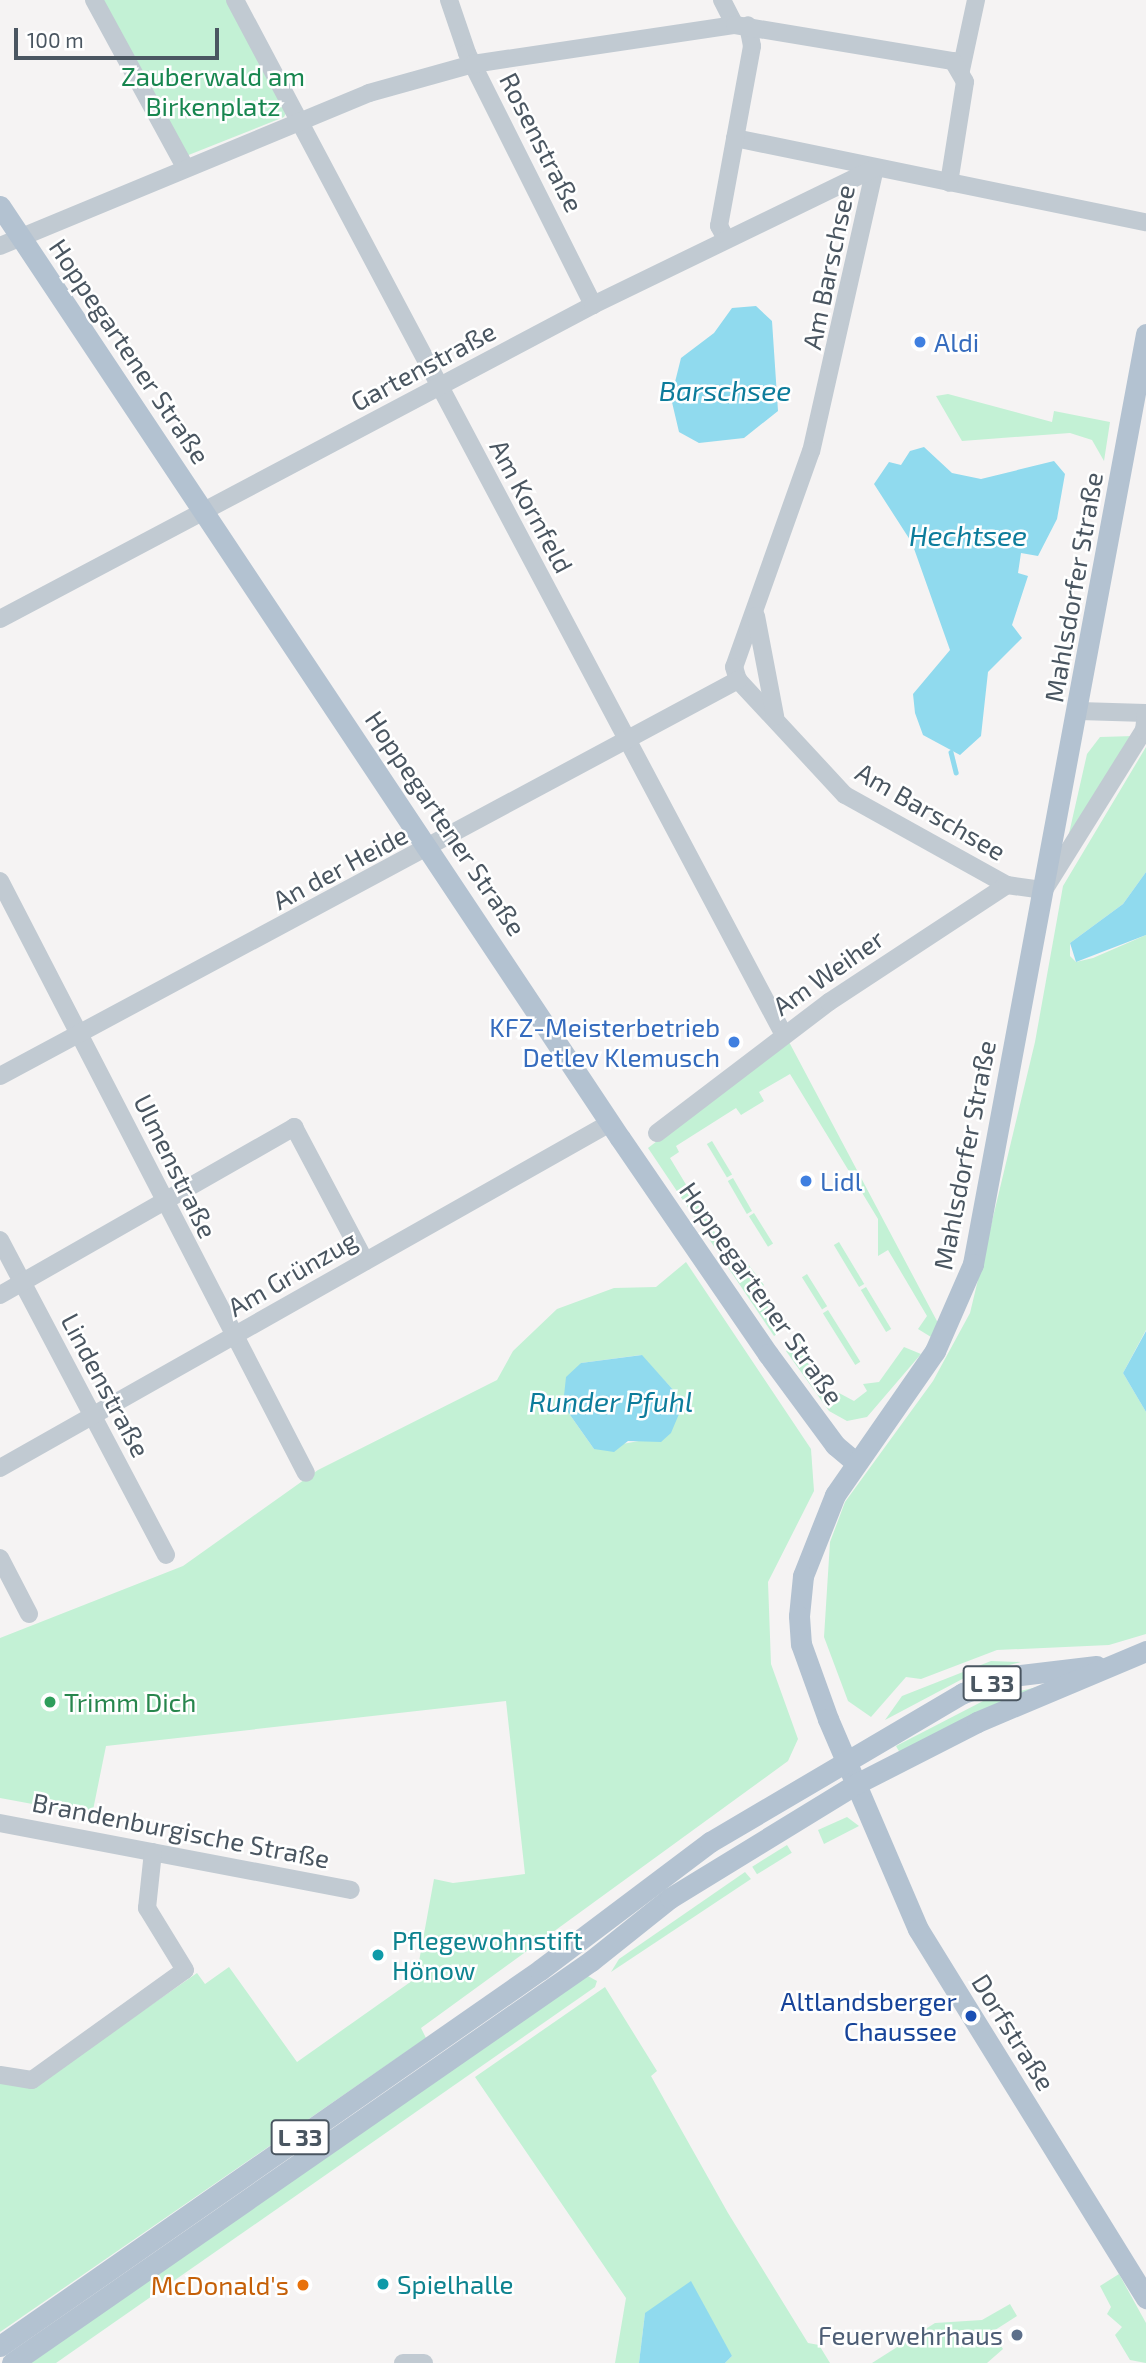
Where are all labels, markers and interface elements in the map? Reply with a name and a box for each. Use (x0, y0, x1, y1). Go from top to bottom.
scale bar (18, 14, 222, 58)
text: 100 m (27, 27, 84, 52)
park label: Zauberwald am Birkenplatz (121, 60, 305, 122)
street label: Rosenstraße (494, 67, 590, 217)
street label: Am Barschsee (795, 182, 861, 352)
street label: Hoppegartener Straße (43, 232, 217, 470)
street label: Gartenstraße (345, 315, 501, 417)
place label: Aldi (934, 326, 979, 358)
marker: Aldi (912, 334, 928, 350)
water label: Barschsee (659, 373, 791, 407)
street label: Am Kornfeld (484, 434, 580, 578)
street label: Mahlsdorfer Straße (1037, 469, 1109, 705)
water label: Hechtsee (909, 518, 1027, 552)
street label: Hoppegartener Straße (359, 704, 533, 942)
street label: Am Barschsee (851, 756, 1011, 866)
street label: An der Heide (267, 818, 413, 916)
street label: Am Weiher (766, 922, 890, 1022)
place label: KFZ-Meisterbetrieb Detlev Klemusch (489, 1011, 720, 1072)
marker: KFZ-Meisterbetrieb Detlev Klemusch (726, 1034, 742, 1050)
street label: Mahlsdorfer Straße (926, 1037, 1002, 1273)
street label: Ulmenstraße (128, 1089, 224, 1243)
place label: Lidl (820, 1165, 862, 1197)
marker: Lidl (798, 1173, 814, 1189)
street label: Hoppegartener Straße (673, 1175, 851, 1411)
street label: Am Grünzug (222, 1223, 362, 1323)
street label: Lindenstraße (55, 1308, 157, 1462)
water label: Runder Pfuhl (528, 1384, 694, 1418)
road number: L 33 (962, 1662, 1022, 1703)
place label: Trimm Dich (64, 1686, 196, 1718)
marker: Trimm Dich (42, 1694, 58, 1710)
street label: Brandenburgische Straße (30, 1786, 332, 1874)
place label: Pflegewohnstift Hönow (392, 1924, 583, 1986)
marker: Pflegewohnstift Hönow (370, 1947, 386, 1963)
street label: Dorfstraße (966, 1968, 1062, 2096)
place label: Altlandsberger Chaussee (780, 1985, 957, 2046)
marker: Altlandsberger Chaussee (963, 2008, 979, 2024)
road number: L 33 (270, 2116, 330, 2158)
place label: Spielhalle (397, 2268, 514, 2300)
place label: McDonald's (151, 2269, 289, 2301)
marker: Spielhalle (375, 2276, 391, 2292)
marker: McDonald's (295, 2277, 311, 2293)
place label: Feuerwehrhaus (818, 2319, 1003, 2351)
marker: Feuerwehrhaus (1009, 2327, 1025, 2343)

